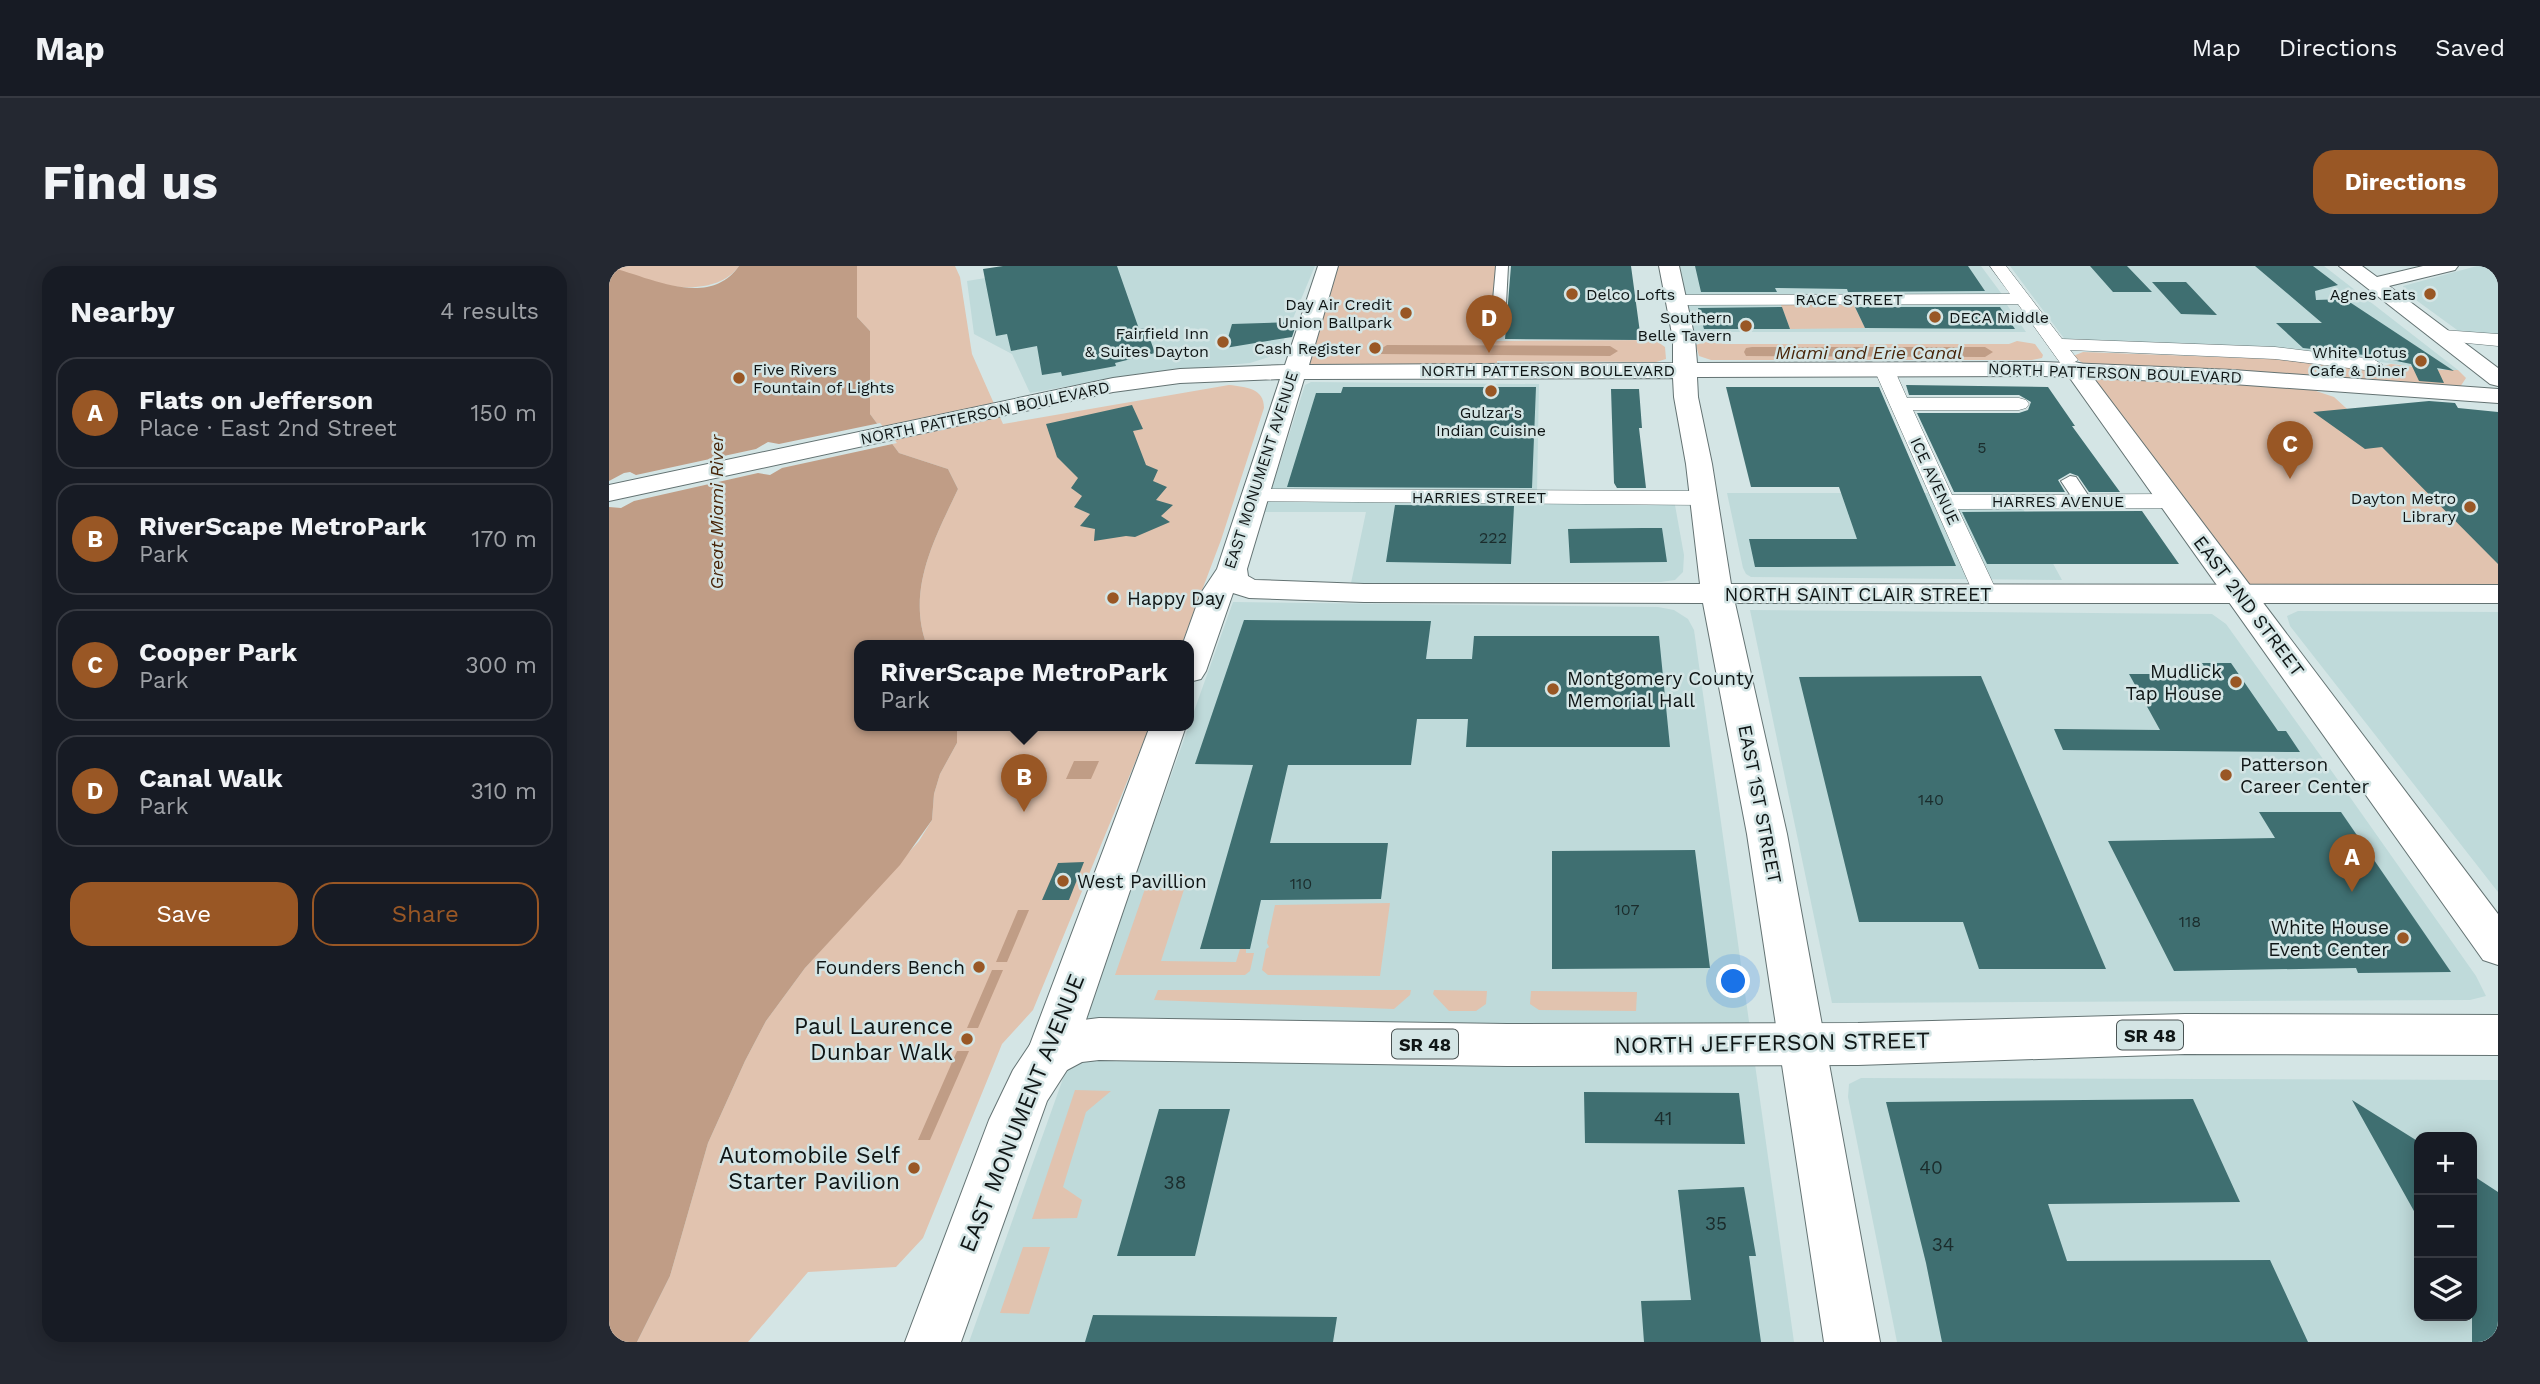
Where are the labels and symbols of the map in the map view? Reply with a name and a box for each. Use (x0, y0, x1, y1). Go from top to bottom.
place label: Delco Lofts (1586, 285, 1675, 304)
place label: Agnes Eats (2330, 285, 2416, 304)
marker: Delco Lofts (1564, 286, 1580, 302)
marker: Agnes Eats (2422, 286, 2438, 302)
street label: RACE STREET (1795, 290, 1903, 309)
place label: Day Air Credit Union Ballpark (1278, 295, 1392, 332)
pin: D (1466, 295, 1512, 353)
marker: Day Air Credit Union Ballpark (1398, 305, 1414, 321)
place label: Southern Belle Tavern (1637, 308, 1732, 345)
place label: DECA Middle (1949, 308, 2049, 327)
marker: DECA Middle (1927, 309, 1943, 325)
marker: Southern Belle Tavern (1738, 318, 1754, 334)
place label: Fairfield Inn & Suites Dayton (1085, 324, 1209, 361)
marker: Fairfield Inn & Suites Dayton (1215, 334, 1231, 350)
place label: Cash Register (1254, 339, 1361, 358)
marker: Cash Register (1367, 340, 1383, 356)
water label: Miami and Erie Canal (1776, 342, 1962, 363)
place label: White Lotus Cafe & Diner (2309, 343, 2407, 380)
marker: White Lotus Cafe & Diner (2413, 353, 2429, 369)
street label: NORTH PATTERSON BOULEVARD (1988, 359, 2242, 387)
place label: Five Rivers Fountain of Lights (753, 360, 894, 397)
street label: NORTH PATTERSON BOULEVARD (1421, 361, 1675, 380)
street label: EAST MONUMENT AVENUE (1220, 369, 1302, 571)
marker: Five Rivers Fountain of Lights (731, 370, 747, 386)
street label: NORTH PATTERSON BOULEVARD (859, 377, 1111, 449)
marker: Gulzar's Indian Cuisine (1483, 383, 1499, 399)
place label: Gulzar's Indian Cuisine (1436, 403, 1546, 440)
pin: C (2267, 421, 2313, 479)
water label: Great Miami River (706, 434, 727, 589)
street label: ICE AVENUE (1906, 434, 1964, 528)
house number: 5 (1977, 438, 1987, 457)
street label: HARRIES STREET (1412, 488, 1547, 507)
place label: Dayton Metro Library (2351, 489, 2457, 526)
street label: HARRES AVENUE (1992, 492, 2124, 511)
marker: Dayton Metro Library (2462, 499, 2478, 515)
house number: 222 (1479, 528, 1507, 547)
street label: EAST 2ND STREET (2189, 531, 2309, 681)
street label: NORTH SAINT CLAIR STREET (1725, 583, 1992, 606)
place label: Happy Day (1127, 587, 1225, 610)
marker: Happy Day (1105, 590, 1121, 606)
place label: Mudlick Tap House (2125, 660, 2222, 705)
place label: Montgomery County Memorial Hall (1567, 667, 1754, 712)
marker: Mudlick Tap House (2228, 674, 2244, 690)
marker: Montgomery County Memorial Hall (1545, 681, 1561, 697)
street label: EAST 1ST STREET (1733, 723, 1787, 885)
place label: Patterson Career Center (2240, 753, 2370, 798)
pin: B (1001, 754, 1047, 812)
marker: Patterson Career Center (2218, 767, 2234, 783)
house number: 140 (1918, 790, 1944, 809)
pin: A (2329, 834, 2375, 892)
place label: West Pavillion (1077, 870, 1207, 893)
marker: West Pavillion (1055, 873, 1071, 889)
house number: 110 (1290, 874, 1312, 893)
house number: 107 (1615, 900, 1639, 919)
house number: 118 (2179, 912, 2201, 931)
place label: White House Event Center (2268, 916, 2389, 961)
marker: White House Event Center (2395, 930, 2411, 946)
place label: Founders Bench (815, 956, 965, 979)
marker: Founders Bench (971, 959, 987, 975)
your location (1716, 964, 1750, 998)
street label: EAST MONUMENT AVENUE (954, 970, 1090, 1256)
place label: Paul Laurence Dunbar Walk (794, 1013, 953, 1066)
road number: SR 48 (2117, 1020, 2183, 1050)
street label: NORTH JEFFERSON STREET (1614, 1027, 1930, 1059)
road number: SR 48 (1392, 1030, 1458, 1058)
marker: Paul Laurence Dunbar Walk (959, 1031, 975, 1047)
house number: 41 (1654, 1107, 1672, 1130)
place label: Automobile Self Starter Pavilion (719, 1142, 900, 1195)
house number: 40 (1919, 1156, 1943, 1179)
marker: Automobile Self Starter Pavilion (906, 1160, 922, 1176)
house number: 38 (1164, 1171, 1186, 1194)
house number: 35 (1705, 1212, 1727, 1235)
house number: 34 (1932, 1233, 1954, 1256)

